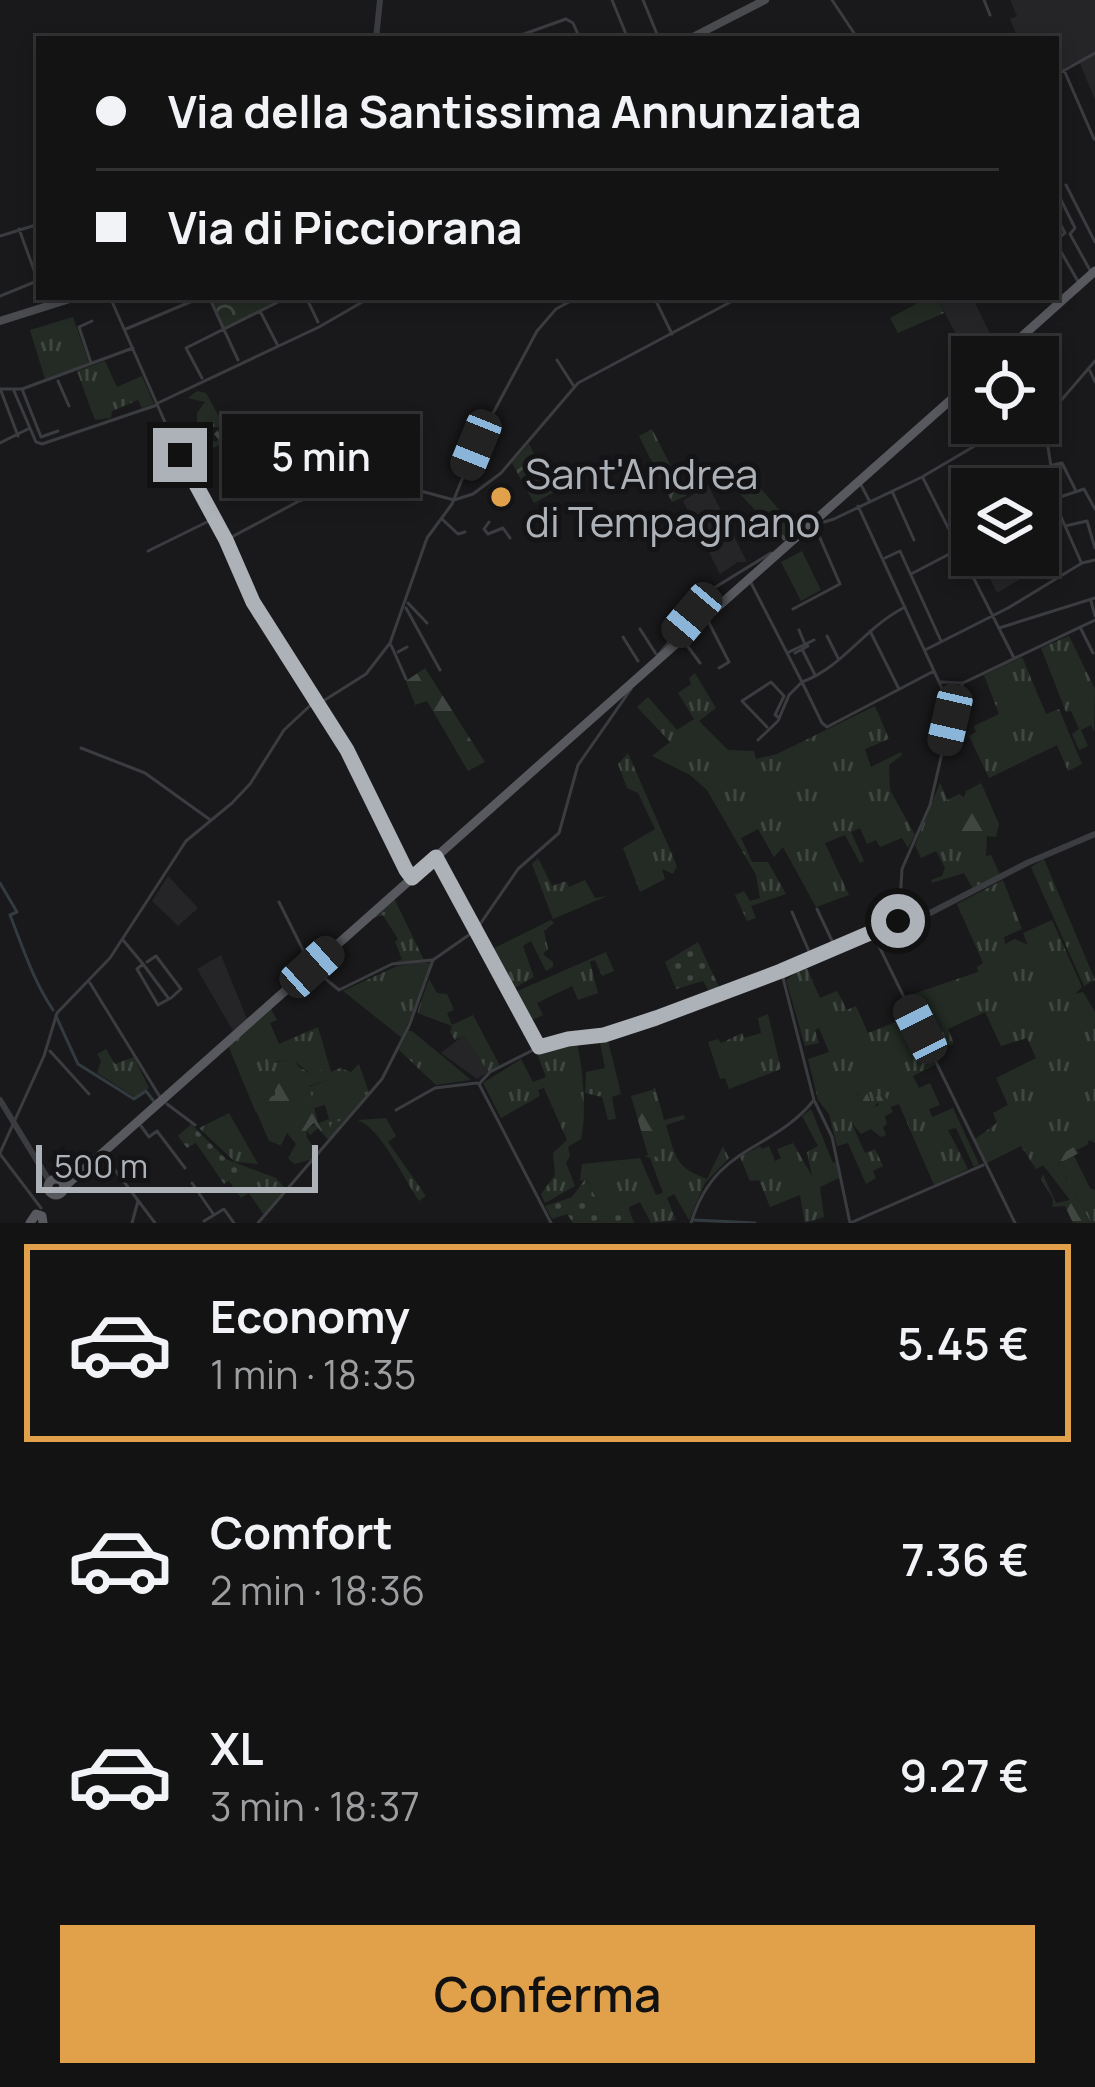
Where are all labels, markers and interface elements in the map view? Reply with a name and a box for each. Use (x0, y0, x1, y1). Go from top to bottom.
text: Via della Santissima Annunziata (168, 80, 862, 142)
text: Via di Picciorana (168, 196, 522, 258)
map controls (951, 336, 1059, 576)
button: locate (951, 336, 1059, 444)
car (446, 405, 506, 485)
callout: 5 min (222, 413, 420, 497)
route end (153, 428, 207, 482)
text: 5 min (271, 429, 371, 483)
place label: Sant'Andrea di Tempagnano (525, 444, 820, 550)
button: layers (951, 468, 1059, 576)
marker: Sant'Andrea di Tempagnano (488, 484, 514, 510)
car (655, 576, 729, 654)
car (924, 681, 976, 759)
route start (871, 894, 925, 948)
car (273, 930, 351, 1004)
car (888, 989, 952, 1069)
scale bar (36, 1139, 318, 1192)
text: 500 m (54, 1143, 148, 1188)
text: Economy (210, 1285, 410, 1347)
icon: car (66, 1289, 174, 1397)
text: 5.45 € (897, 1312, 1029, 1374)
text: 1 min · 18:35 (210, 1347, 416, 1401)
text: Comfort (210, 1501, 393, 1563)
icon: car (66, 1505, 174, 1613)
text: 7.36 € (901, 1528, 1029, 1590)
text: 2 min · 18:36 (210, 1563, 425, 1617)
text: XL (210, 1717, 264, 1779)
icon: car (66, 1721, 174, 1829)
text: 9.27 € (899, 1744, 1029, 1806)
text: 3 min · 18:37 (210, 1779, 420, 1833)
button: Conferma (60, 1925, 1035, 2063)

